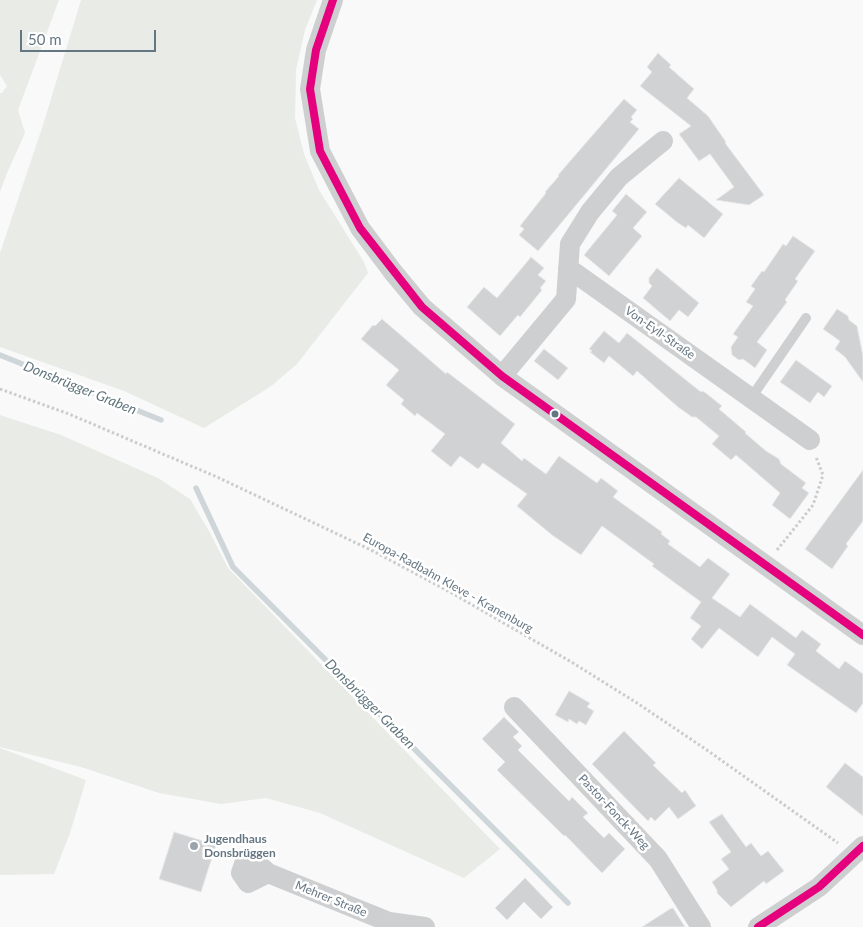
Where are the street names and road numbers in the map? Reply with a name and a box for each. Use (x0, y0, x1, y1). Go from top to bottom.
street label: Von-Eyll-Straße (622, 304, 698, 362)
street label: Europa-Radbahn Kleve - Kranenburg (360, 530, 536, 636)
street label: Pastor-Fonck-Weg (575, 771, 653, 853)
street label: Mehrer Straße (293, 878, 369, 920)

